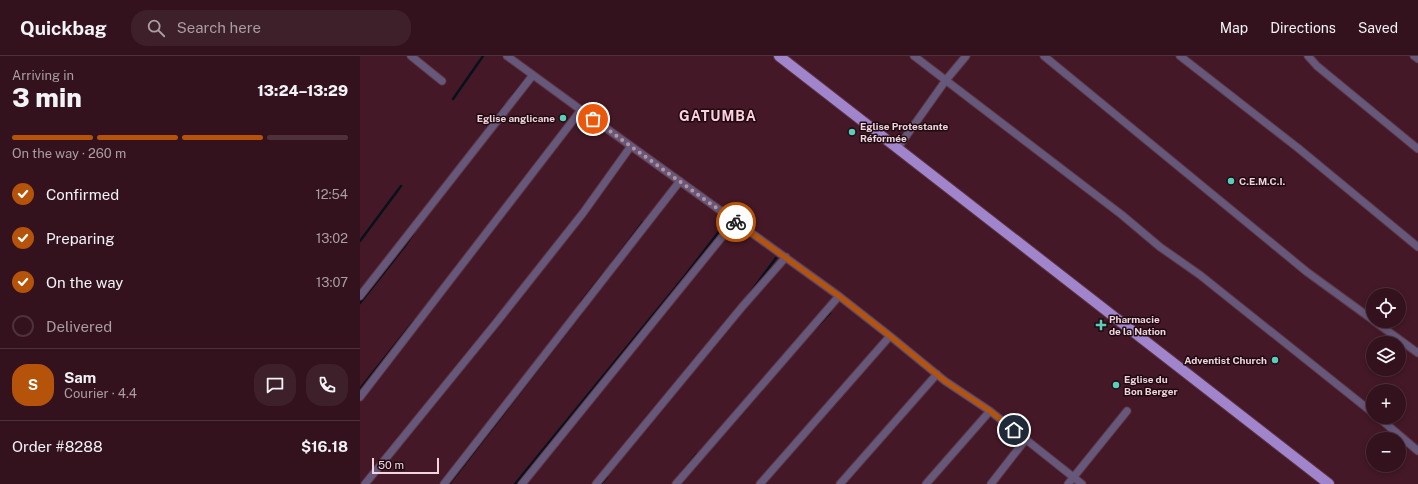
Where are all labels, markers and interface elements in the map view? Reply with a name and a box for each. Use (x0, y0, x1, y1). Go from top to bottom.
search box (131, 10, 411, 46)
text: Quickbag (20, 17, 107, 39)
icon: search (145, 17, 167, 39)
text: Search here (177, 19, 261, 36)
text: Map (1220, 20, 1248, 36)
text: Directions (1270, 20, 1336, 36)
text: Saved (1358, 20, 1398, 36)
text: Arriving in (12, 68, 74, 83)
text: 3 min (12, 82, 82, 113)
text: 13:24–13:29 (257, 82, 348, 99)
pin (576, 102, 610, 136)
icon: bag (582, 108, 604, 130)
district label: GATUMBA (679, 108, 757, 124)
place label: Eglise anglicane (477, 112, 555, 124)
marker: Eglise anglicane (558, 113, 568, 123)
place label: Eglise Protestante Réformée (860, 120, 948, 144)
marker: Eglise Protestante Réformée (847, 127, 857, 137)
text: On the way · 260 m (12, 146, 126, 161)
place label: C.E.M.C.I. (1239, 175, 1286, 187)
marker: C.E.M.C.I. (1226, 176, 1236, 186)
icon: check (12, 183, 34, 205)
text: Confirmed (46, 186, 119, 203)
text: 12:54 (316, 187, 348, 202)
courier (716, 202, 756, 242)
icon: bike (725, 211, 747, 233)
icon: check (12, 227, 34, 249)
text: Preparing (46, 230, 115, 247)
text: 13:02 (316, 231, 348, 246)
icon: check (12, 271, 34, 293)
text: On the way (46, 274, 123, 291)
text: 13:07 (316, 275, 348, 290)
map controls (1366, 288, 1406, 472)
button: locate (1366, 288, 1406, 328)
place label: Pharmacie de la Nation (1109, 313, 1166, 337)
text: Delivered (46, 318, 112, 335)
marker: Pharmacie de la Nation (1096, 320, 1106, 330)
button: layers (1366, 336, 1406, 376)
place label: Adventist Church (1184, 354, 1267, 366)
marker: Adventist Church (1270, 355, 1280, 365)
button: chat (254, 364, 296, 406)
button: phone (306, 364, 348, 406)
text: Sam (64, 369, 96, 386)
place label: Eglise du Bon Berger (1124, 373, 1178, 397)
text: S (28, 376, 38, 393)
marker: Eglise du Bon Berger (1111, 380, 1121, 390)
button: + (1366, 384, 1406, 424)
text: Courier · 4.4 (64, 386, 137, 401)
pin (997, 413, 1031, 447)
icon: home (1003, 419, 1025, 441)
button: − (1366, 432, 1406, 472)
text: Order #8288 (12, 438, 103, 455)
text: $16.18 (301, 438, 348, 455)
scale bar (372, 456, 439, 475)
text: 50 m (378, 459, 404, 471)

